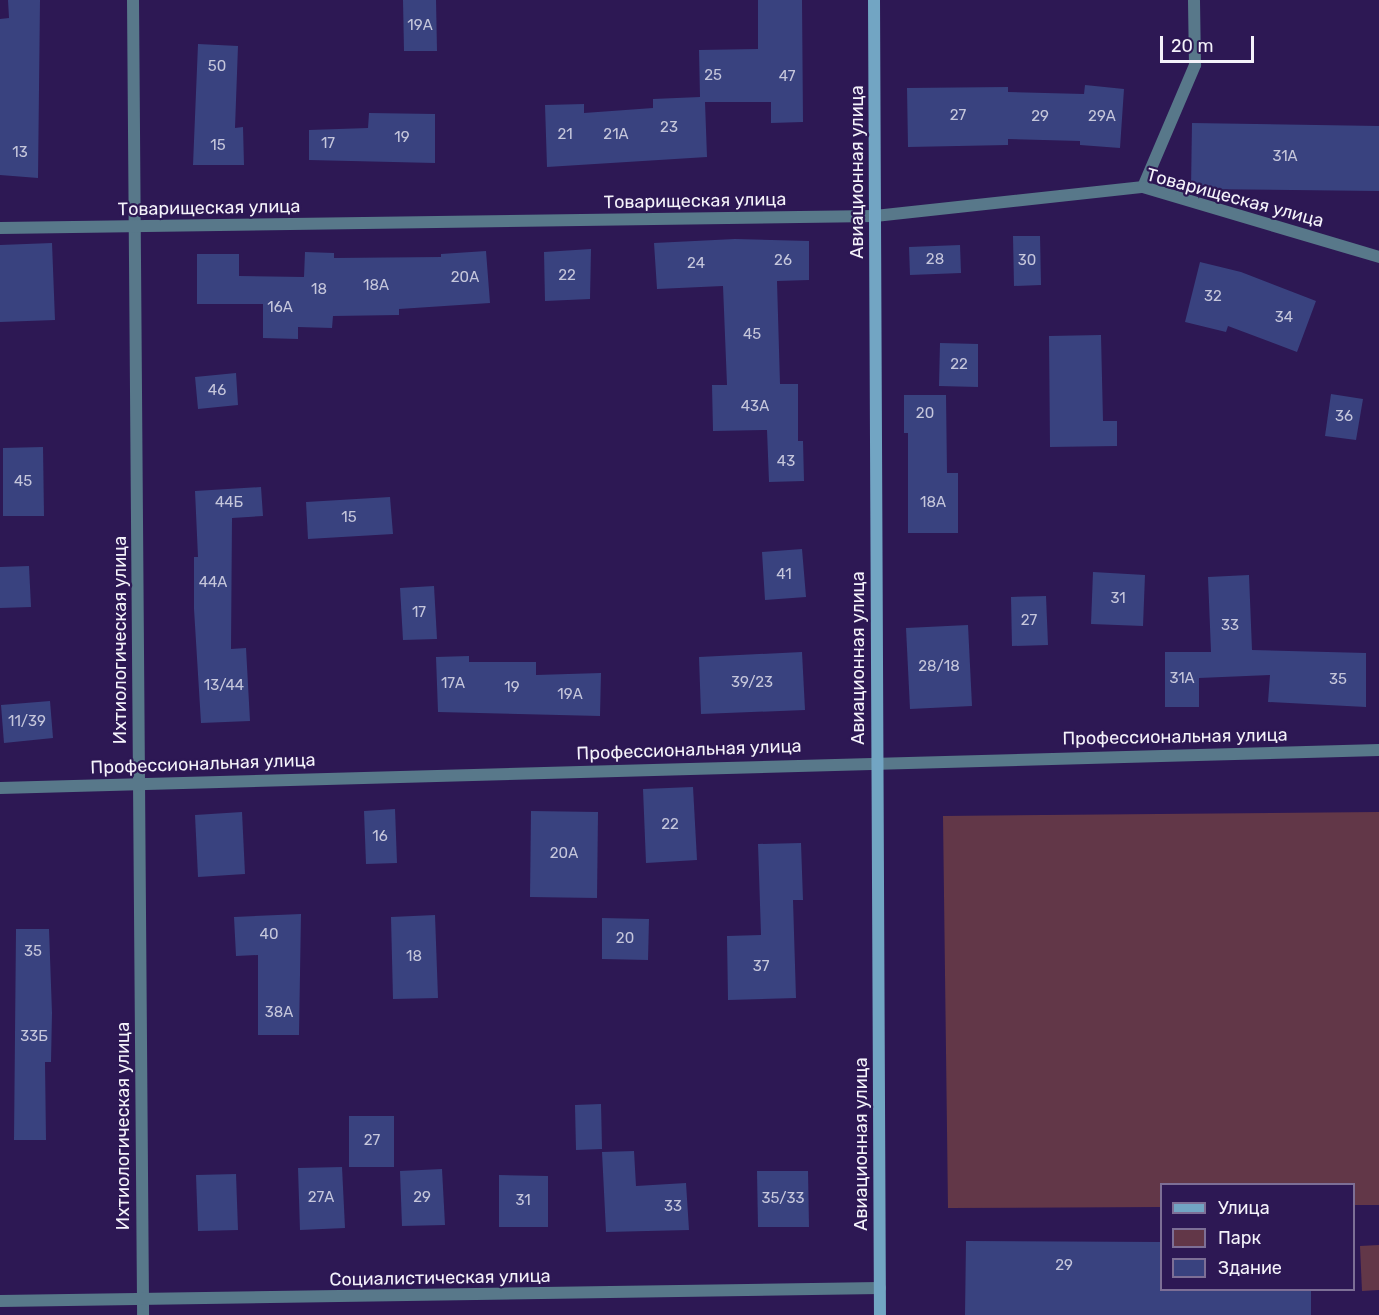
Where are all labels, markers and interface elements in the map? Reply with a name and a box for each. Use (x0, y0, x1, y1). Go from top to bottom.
house number: 19А (407, 17, 433, 35)
scale bar (1163, 24, 1258, 62)
text: 20 m (1171, 35, 1213, 57)
house number: 50 (208, 58, 226, 76)
house number: 25 (704, 67, 722, 85)
house number: 47 (779, 68, 795, 86)
street label: Авиационная улица (846, 85, 868, 259)
house number: 27 (950, 107, 966, 125)
house number: 29 (1031, 108, 1049, 126)
house number: 29А (1088, 108, 1116, 126)
house number: 23 (660, 119, 678, 137)
house number: 21 (557, 126, 573, 144)
house number: 21А (603, 126, 629, 144)
house number: 19 (394, 129, 410, 147)
house number: 17 (321, 135, 335, 153)
house number: 15 (210, 137, 226, 155)
house number: 13 (12, 144, 28, 162)
house number: 31А (1272, 148, 1298, 166)
street label: Товарищеская улица (1144, 164, 1326, 232)
street label: Товарищеская улица (603, 189, 787, 213)
street label: Товарищеская улица (117, 196, 301, 220)
house number: 28 (926, 251, 944, 269)
house number: 26 (774, 252, 792, 270)
house number: 30 (1018, 252, 1036, 270)
house number: 24 (687, 255, 705, 273)
house number: 22 (558, 267, 576, 285)
house number: 20А (451, 269, 479, 287)
house number: 18А (363, 277, 389, 295)
house number: 18 (311, 281, 327, 299)
house number: 32 (1204, 288, 1222, 306)
house number: 16А (267, 299, 293, 317)
house number: 34 (1275, 309, 1293, 327)
house number: 45 (743, 326, 761, 344)
house number: 22 (950, 356, 968, 374)
house number: 46 (208, 382, 226, 400)
house number: 43А (741, 398, 769, 416)
house number: 20 (916, 405, 934, 423)
house number: 36 (1335, 408, 1353, 426)
house number: 43 (777, 453, 795, 471)
house number: 45 (14, 473, 32, 491)
house number: 44Б (215, 494, 243, 512)
house number: 18А (920, 494, 946, 512)
house number: 15 (341, 509, 357, 527)
street label: Ихтиологическая улица (109, 536, 131, 744)
house number: 41 (776, 566, 792, 584)
street label: Авиационная улица (847, 571, 869, 745)
house number: 44А (199, 574, 227, 592)
house number: 31 (1110, 590, 1126, 608)
house number: 17 (412, 604, 426, 622)
house number: 27 (1021, 612, 1037, 630)
house number: 33 (1221, 617, 1239, 635)
house number: 28/18 (918, 658, 960, 676)
house number: 31А (1169, 670, 1195, 688)
house number: 35 (1329, 671, 1347, 689)
house number: 39/23 (731, 674, 773, 692)
house number: 17А (441, 675, 465, 693)
house number: 13/44 (204, 677, 244, 695)
house number: 19 (504, 679, 520, 697)
house number: 19А (557, 686, 583, 704)
house number: 11/39 (8, 713, 46, 731)
street label: Профессиональная улица (1062, 724, 1288, 750)
street label: Профессиональная улица (576, 735, 802, 765)
street label: Профессиональная улица (90, 749, 316, 779)
house number: 22 (661, 816, 679, 834)
house number: 16 (372, 828, 388, 846)
house number: 20А (550, 845, 578, 863)
house number: 40 (260, 926, 278, 944)
house number: 20 (616, 930, 634, 948)
house number: 35 (24, 943, 42, 961)
house number: 18 (406, 948, 422, 966)
house number: 37 (753, 958, 769, 976)
house number: 38А (265, 1004, 293, 1022)
street label: Ихтиологическая улица (112, 1022, 134, 1230)
house number: 33Б (20, 1028, 48, 1046)
street label: Авиационная улица (850, 1057, 872, 1231)
house number: 27 (364, 1132, 380, 1150)
legend (1160, 1183, 1355, 1291)
house number: 27А (308, 1189, 334, 1207)
house number: 29 (413, 1189, 431, 1207)
house number: 35/33 (761, 1190, 805, 1208)
house number: 31 (515, 1192, 531, 1210)
text: Улица (1218, 1197, 1270, 1219)
house number: 33 (664, 1198, 682, 1216)
text: Парк (1218, 1227, 1261, 1249)
house number: 29 (1055, 1257, 1073, 1275)
text: Здание (1218, 1257, 1282, 1279)
street label: Социалистическая улица (329, 1265, 551, 1291)

